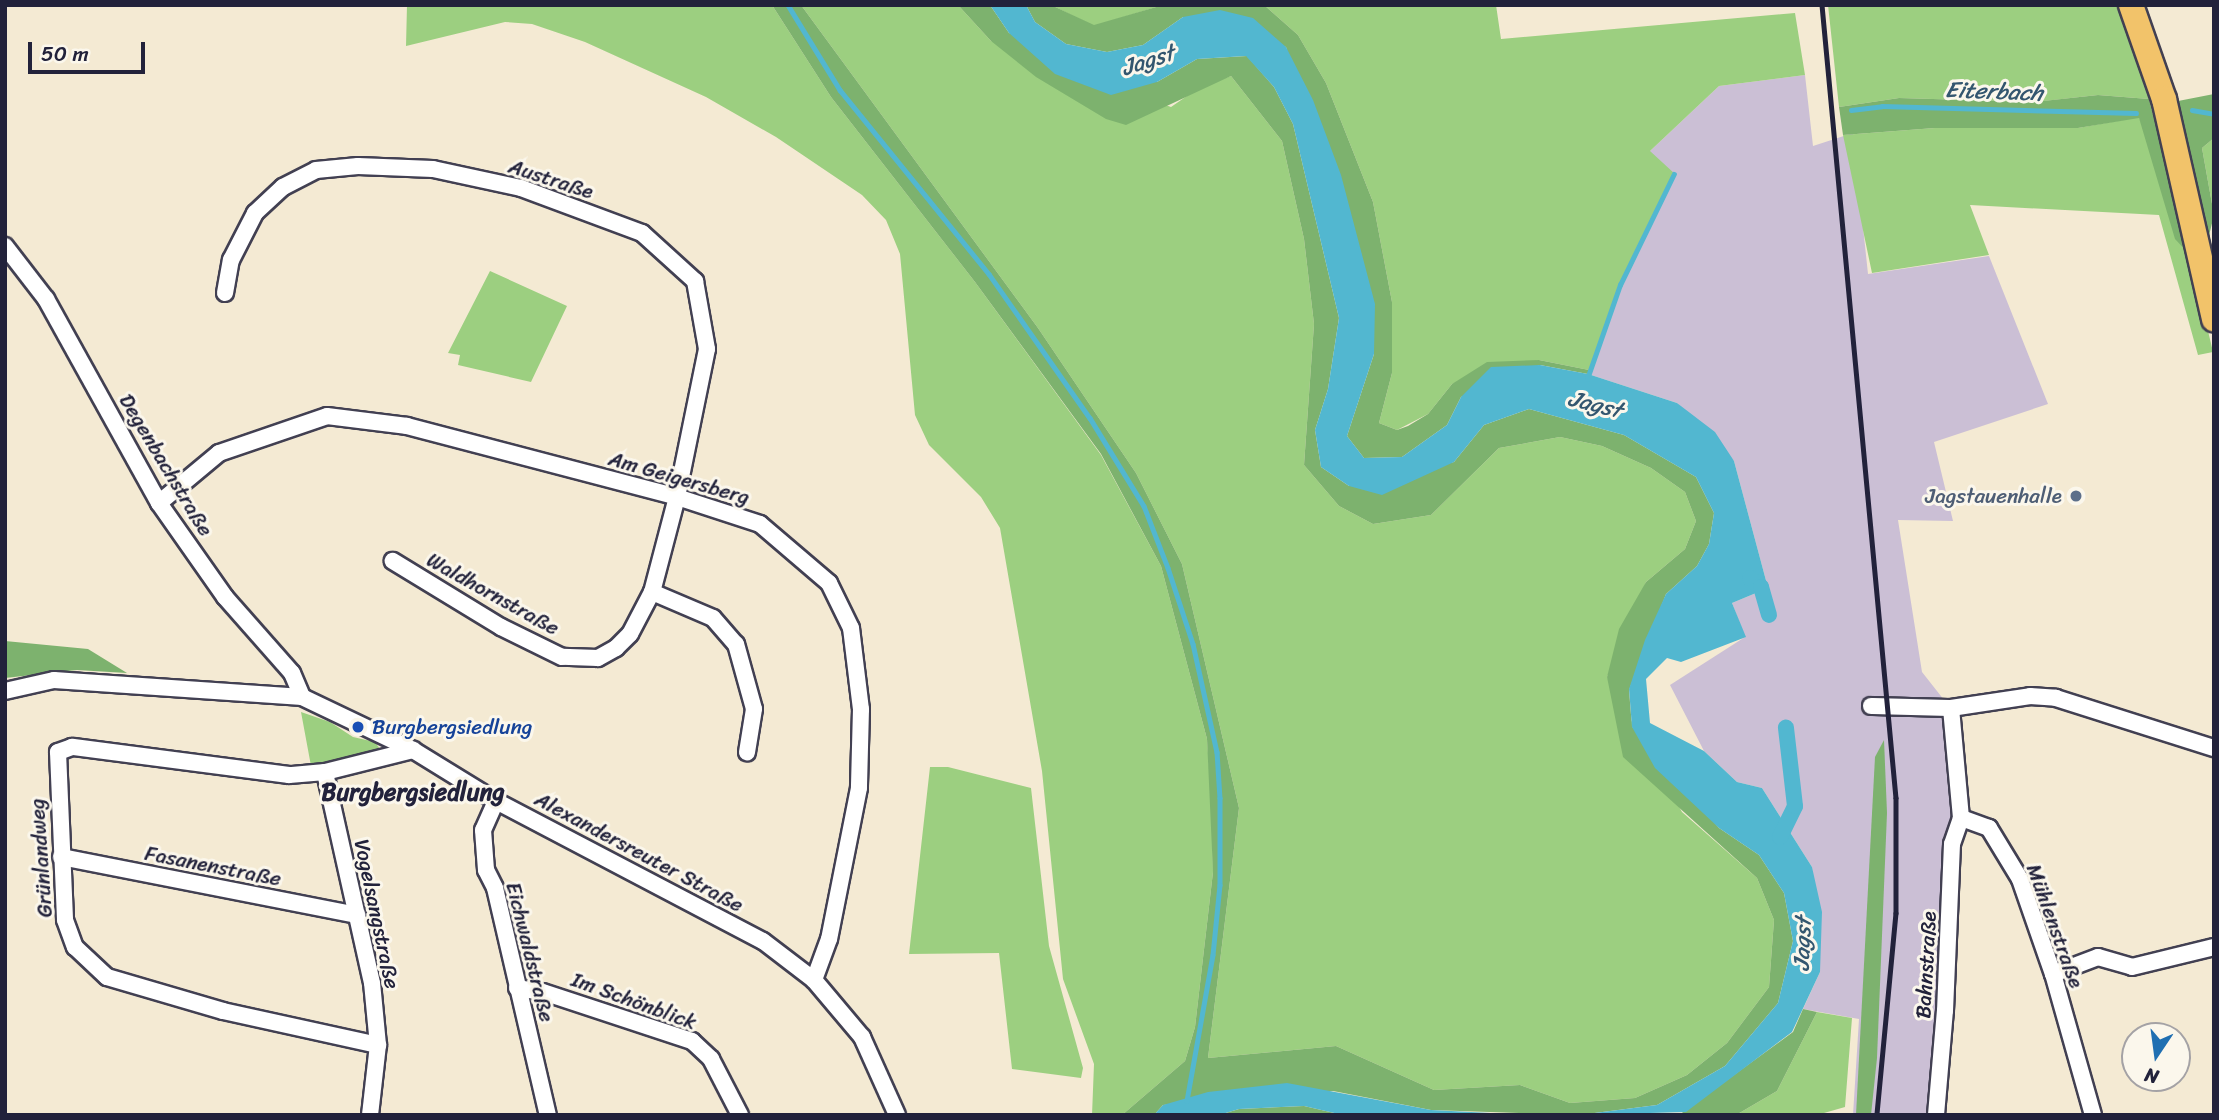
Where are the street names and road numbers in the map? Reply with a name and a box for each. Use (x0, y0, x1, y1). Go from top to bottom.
street label: Austraße (505, 153, 597, 205)
street label: Degenbachstraße (114, 389, 218, 541)
street label: Am Geigersberg (606, 446, 752, 510)
street label: Waldhornstraße (422, 547, 564, 641)
street label: Alexandersreuter Straße (530, 786, 748, 918)
street label: Grünlandweg (24, 798, 58, 918)
street label: Vogelsangstraße (349, 837, 405, 991)
street label: Fasanenstraße (143, 840, 283, 892)
street label: Mühlenstraße (2021, 861, 2089, 991)
street label: Eichwaldstraße (500, 879, 560, 1025)
street label: Bahnstraße (1911, 911, 1941, 1019)
street label: Im Schönblick (568, 967, 700, 1035)

